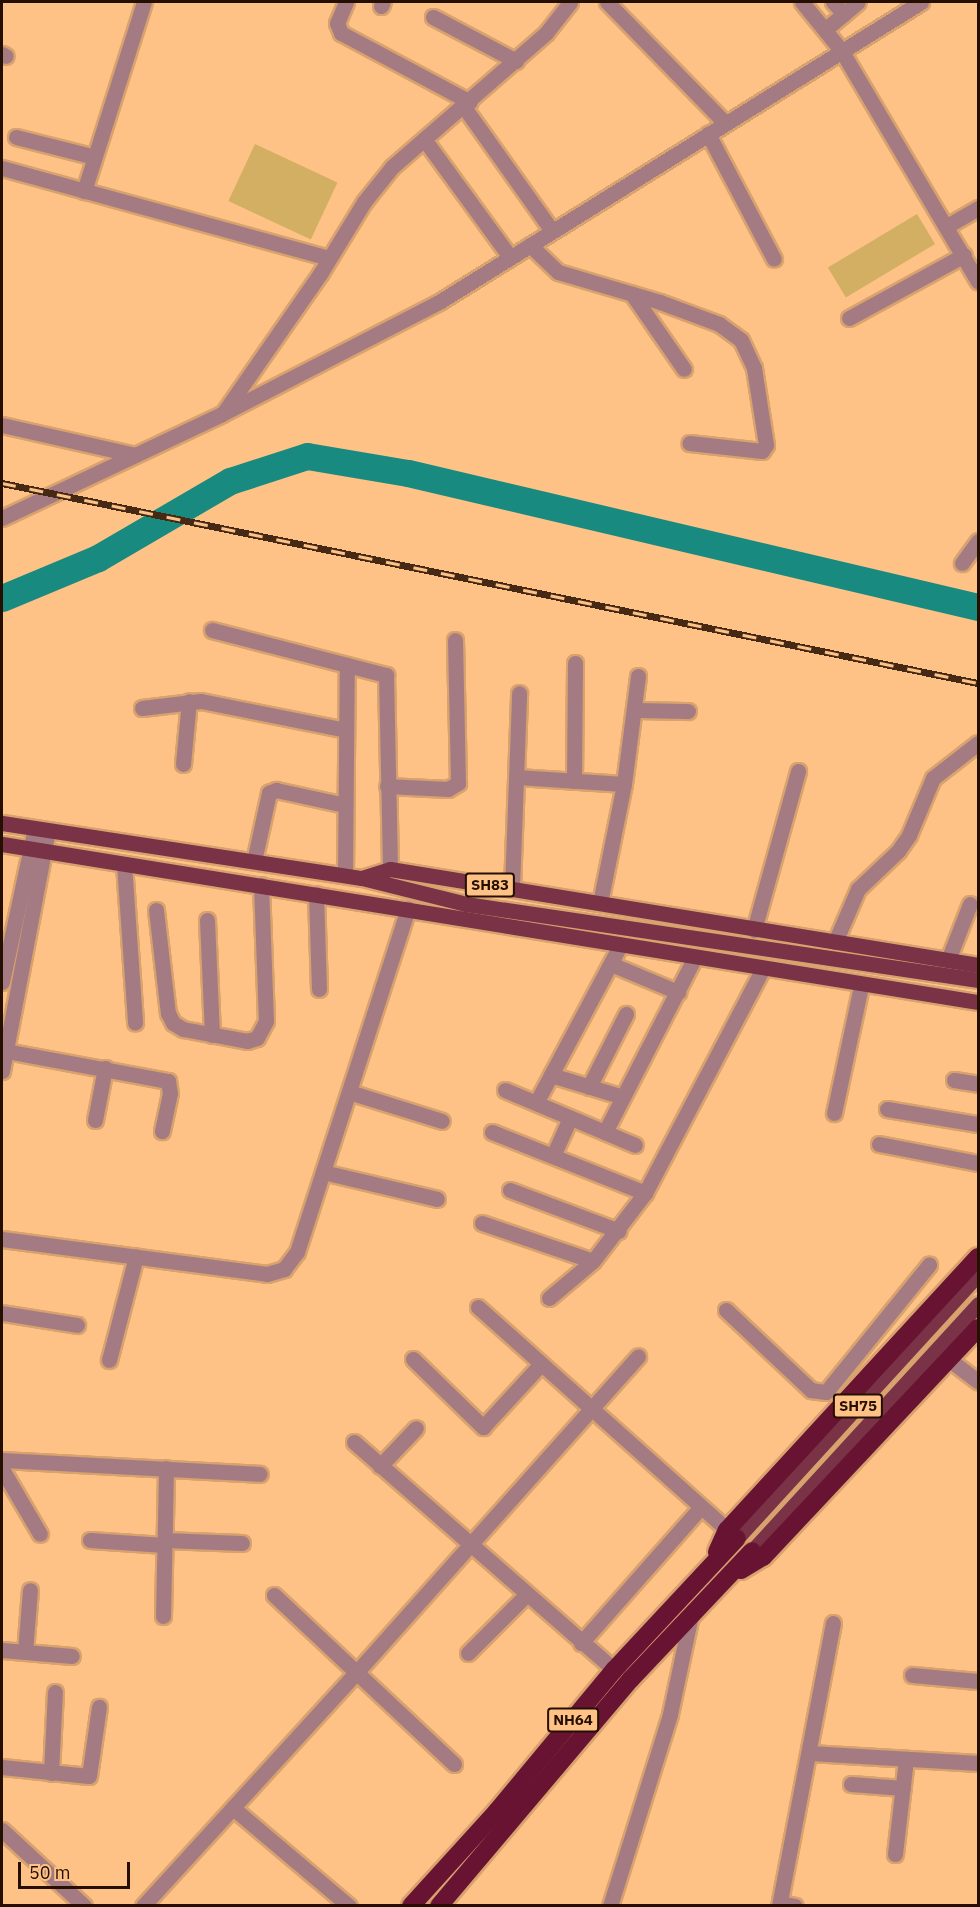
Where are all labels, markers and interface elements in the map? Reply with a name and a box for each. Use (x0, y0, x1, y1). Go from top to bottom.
road number: SH83 (464, 873, 516, 897)
road number: SH75 (832, 1394, 884, 1418)
road number: NH64 (546, 1708, 600, 1732)
scale bar (21, 1850, 134, 1888)
text: 50 m (29, 1861, 71, 1884)

